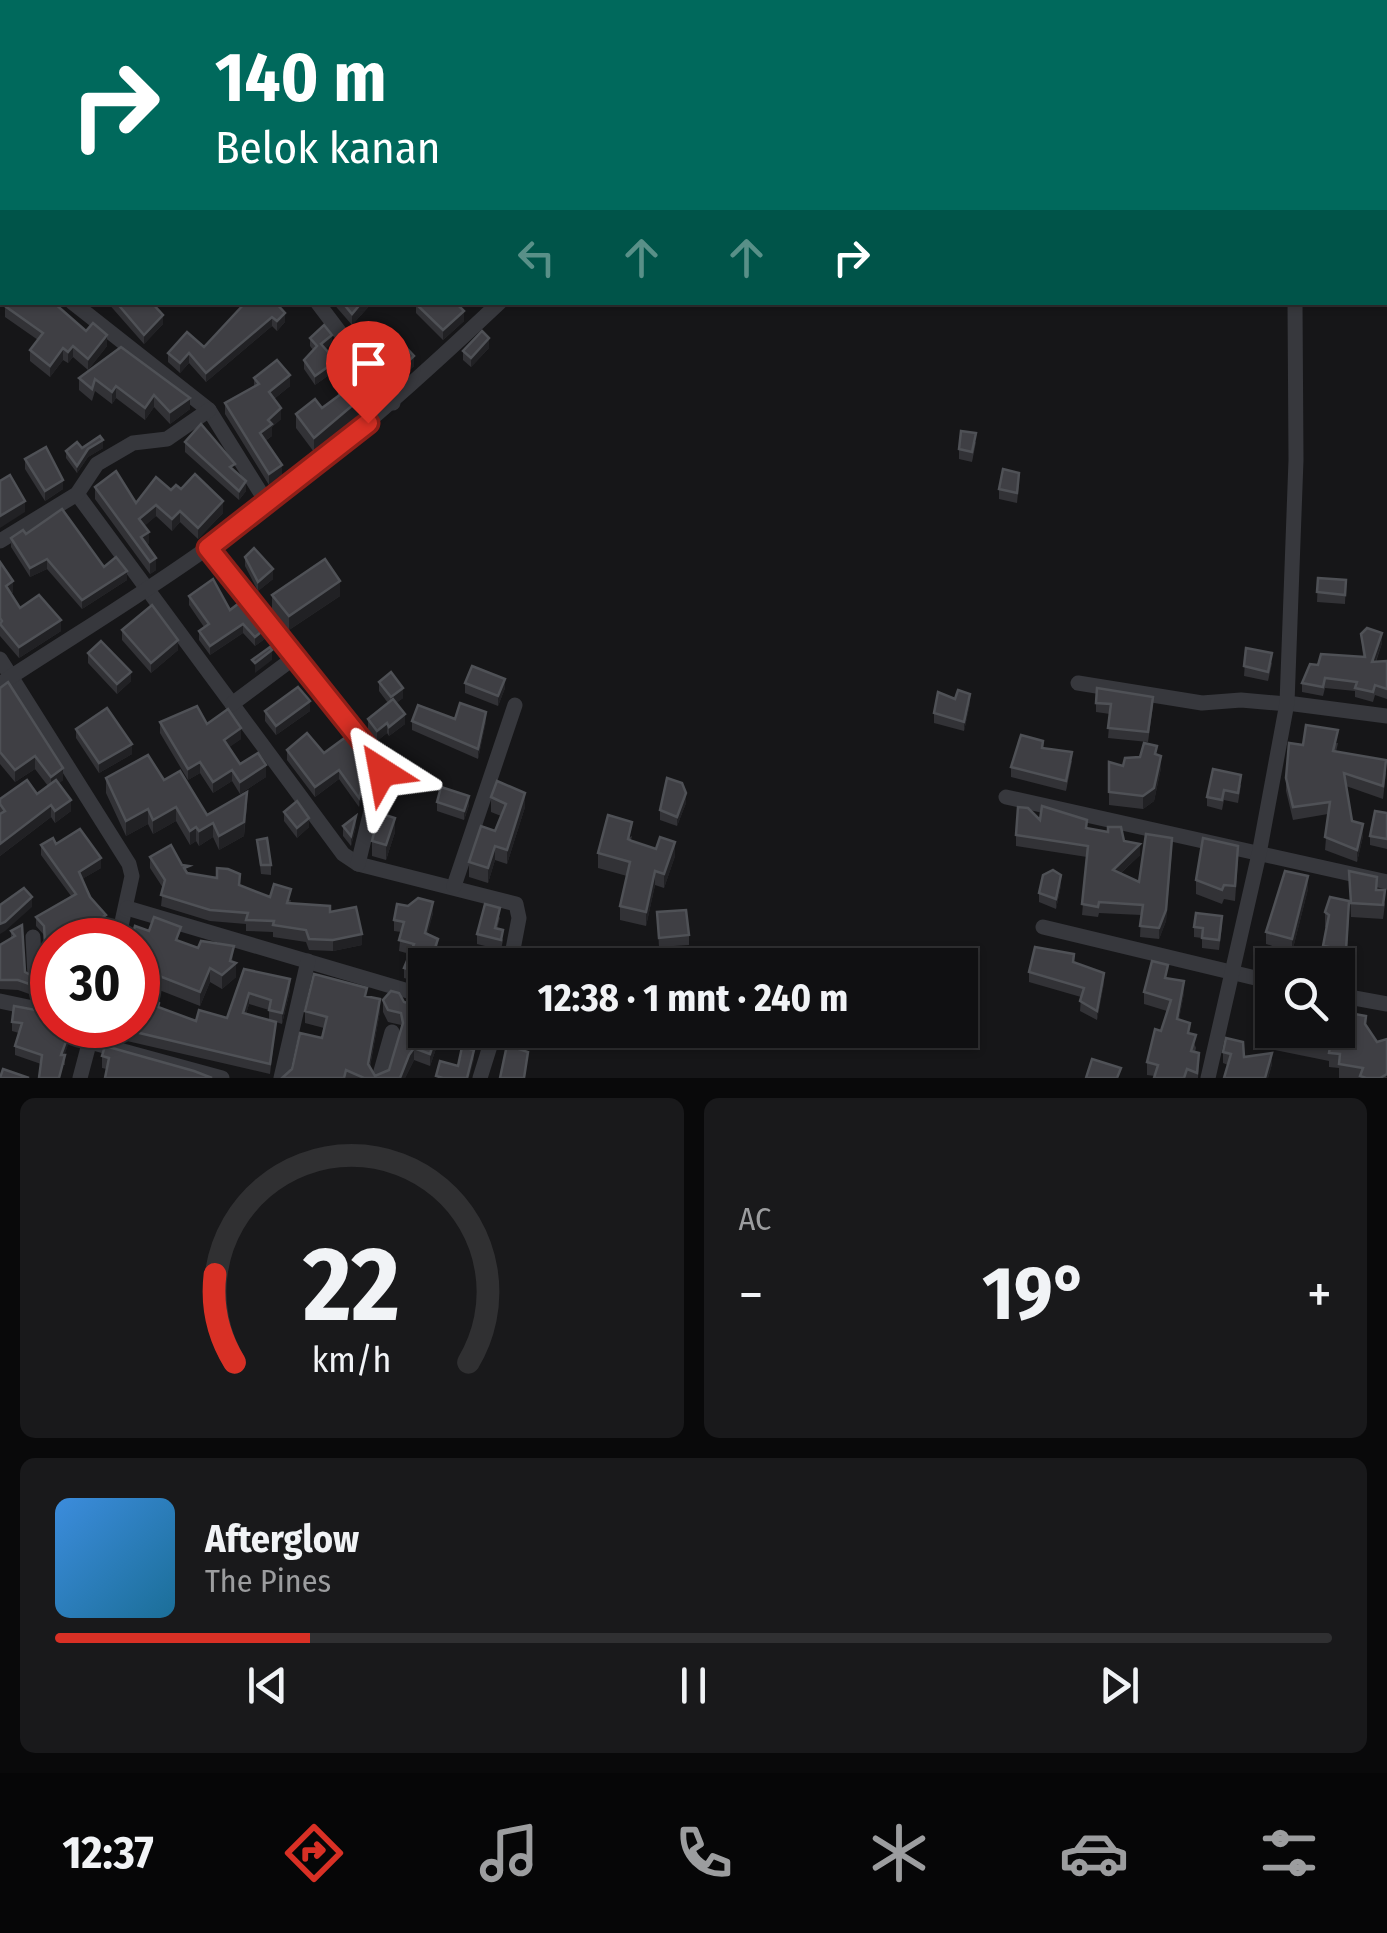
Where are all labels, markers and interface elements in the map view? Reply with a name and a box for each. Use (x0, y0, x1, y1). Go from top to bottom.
text: 140 m (215, 36, 387, 120)
icon: right (50, 40, 180, 170)
text: Belok kanan (215, 121, 441, 175)
icon: left (509, 230, 564, 285)
icon: ahead (614, 230, 669, 285)
icon: ahead (719, 230, 774, 285)
icon: right (824, 230, 879, 285)
pin (326, 321, 411, 424)
icon: arrive (341, 336, 396, 391)
position arrow (330, 720, 434, 824)
speed limit sign: 30 (30, 918, 160, 1048)
map controls (1255, 948, 1355, 1048)
button: search (1255, 948, 1355, 1048)
text: 12:38 · 1 mnt · 240 m (538, 975, 848, 1021)
text: AC (739, 1200, 771, 1238)
text: 22 (303, 1223, 400, 1348)
text: 19° (982, 1249, 1088, 1339)
text: − (739, 1262, 763, 1328)
text: + (1307, 1262, 1332, 1328)
text: km/h (312, 1339, 392, 1381)
text: Afterglow (205, 1516, 359, 1562)
text: The Pines (205, 1562, 331, 1600)
icon: previous (240, 1658, 295, 1713)
icon: pause (666, 1658, 721, 1713)
icon: next (1092, 1658, 1147, 1713)
icon: directions (279, 1818, 349, 1888)
icon: music (474, 1818, 544, 1888)
icon: phone (669, 1818, 739, 1888)
icon: climate (864, 1818, 934, 1888)
icon: car (1059, 1818, 1129, 1888)
icon: filters (1254, 1818, 1324, 1888)
text: 12:37 (63, 1826, 154, 1880)

